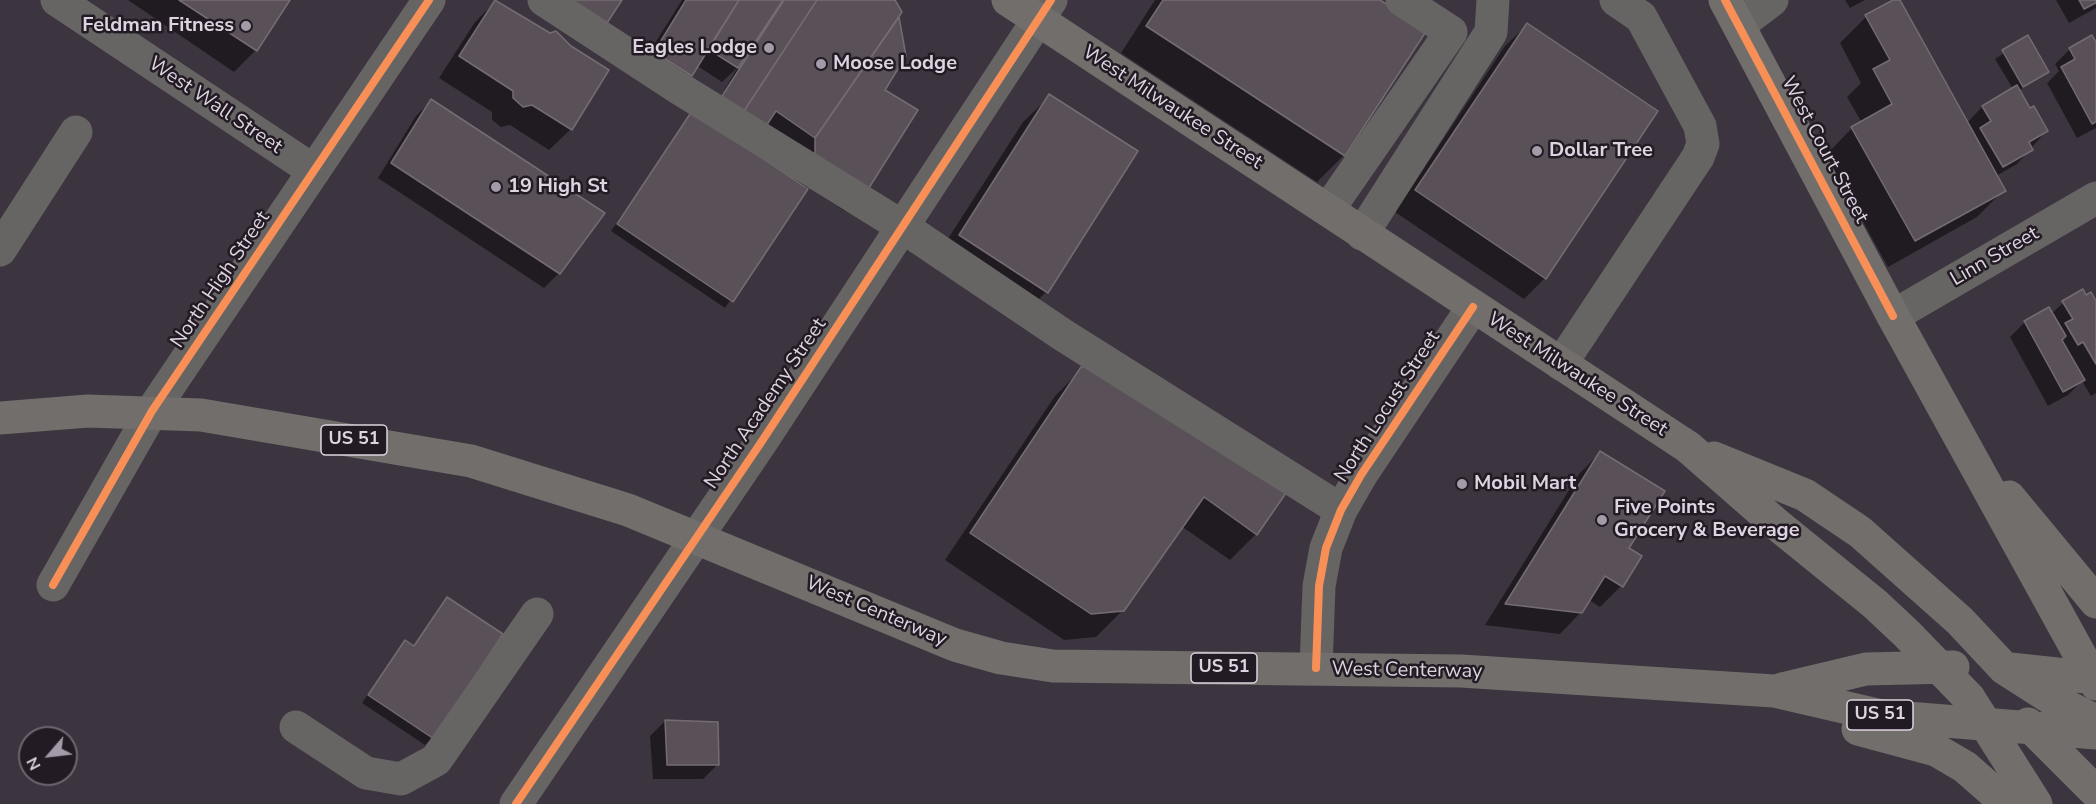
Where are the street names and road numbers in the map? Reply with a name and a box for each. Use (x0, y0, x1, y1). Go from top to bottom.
street label: West Milwaukee Street (1078, 41, 1266, 175)
street label: West Wall Street (144, 52, 286, 160)
street label: West Court Street (1775, 73, 1873, 227)
street label: North High Street (166, 207, 276, 353)
street label: Linn Street (1947, 222, 2043, 292)
street label: West Milwaukee Street (1483, 308, 1671, 442)
street label: North Academy Street (700, 314, 832, 494)
street label: North Locust Street (1330, 327, 1446, 487)
road number: US 51 (321, 425, 387, 455)
street label: West Centerway (802, 572, 950, 652)
road number: US 51 (1191, 653, 1257, 683)
street label: West Centerway (1331, 658, 1483, 684)
road number: US 51 (1847, 700, 1913, 730)

